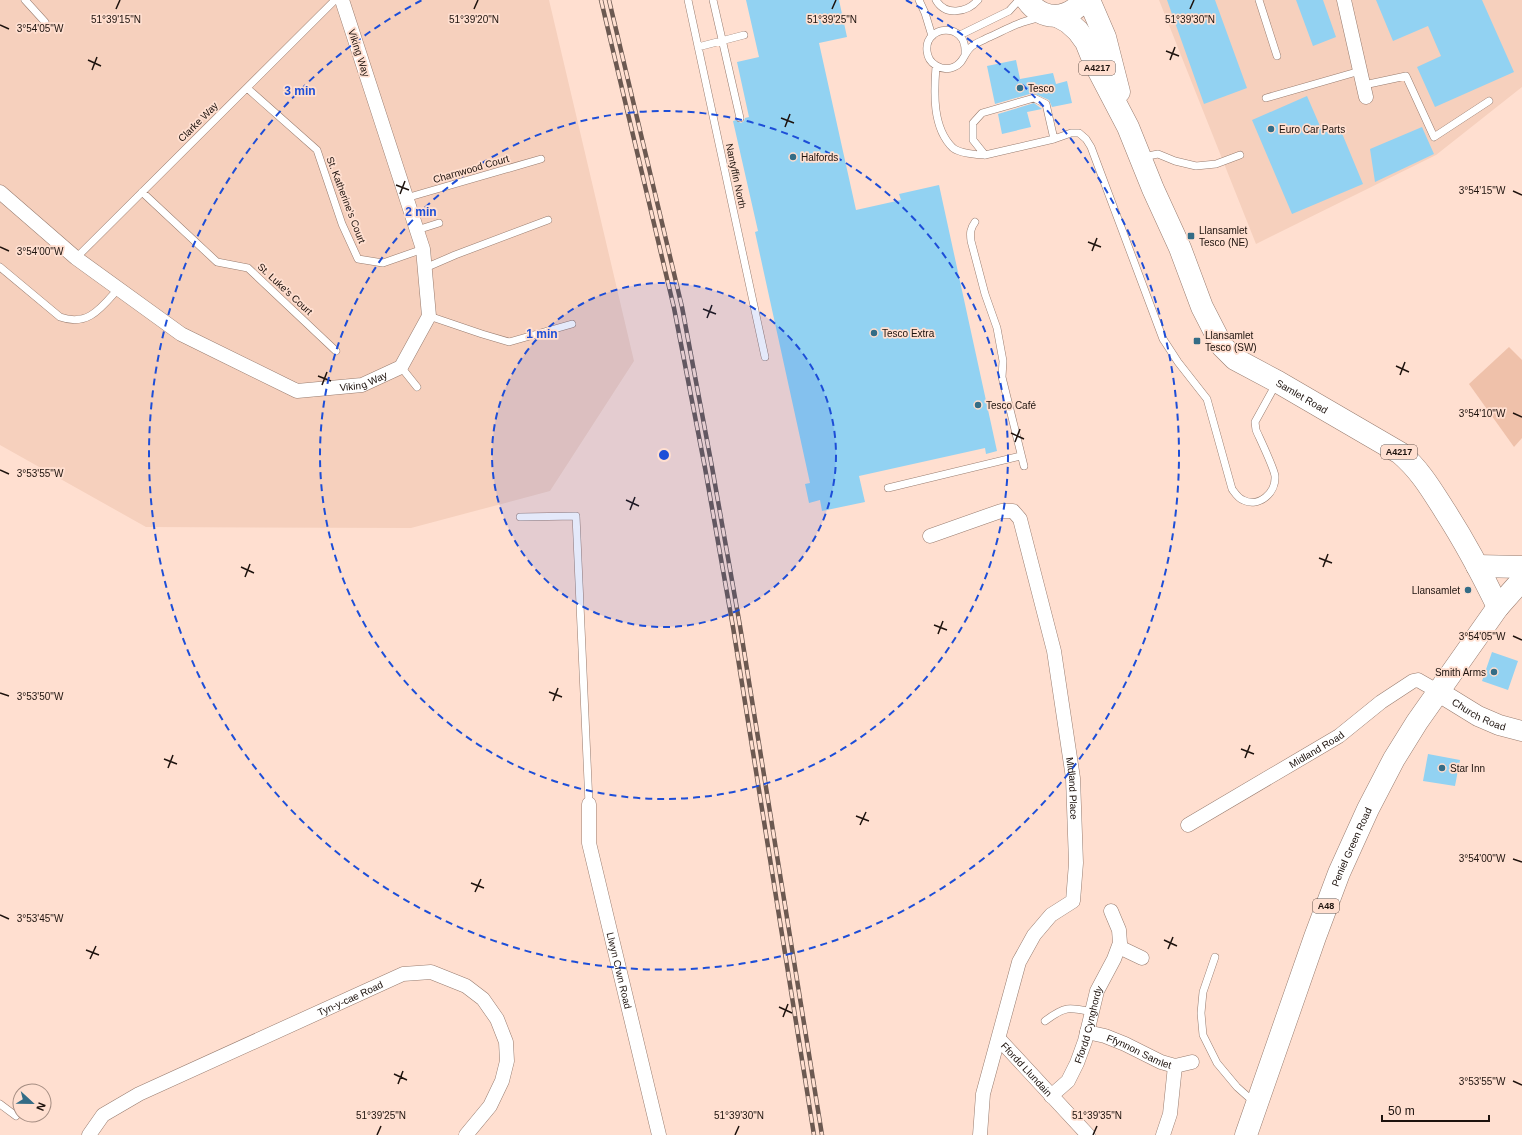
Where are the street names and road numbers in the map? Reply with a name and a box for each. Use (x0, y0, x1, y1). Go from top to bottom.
street label: Viking Way (346, 28, 372, 78)
road number: A4217 (1079, 61, 1115, 75)
street label: Clarke Way (176, 100, 220, 144)
street label: Nantyffin North (724, 142, 748, 210)
street label: Charnwood Court (432, 153, 510, 185)
street label: St. Katherine's Court (324, 155, 368, 245)
street label: St. Luke's Court (255, 261, 315, 317)
street label: Viking Way (339, 369, 389, 393)
street label: Samlet Road (1274, 377, 1330, 415)
road number: A4217 (1381, 445, 1417, 459)
street label: Church Road (1450, 696, 1507, 732)
street label: Midland Road (1287, 729, 1346, 770)
street label: Midland Place (1064, 756, 1080, 820)
street label: Peniel Green Road (1329, 806, 1374, 888)
road number: A48 (1313, 899, 1339, 913)
street label: Llwyn Crwn Road (605, 931, 634, 1010)
street label: Tyn-y-cae Road (316, 978, 385, 1018)
street label: Ffordd Cynghordy (1072, 984, 1104, 1065)
street label: Ffynnon Samlet (1105, 1032, 1173, 1070)
street label: Ffordd Llundain (999, 1040, 1055, 1098)

